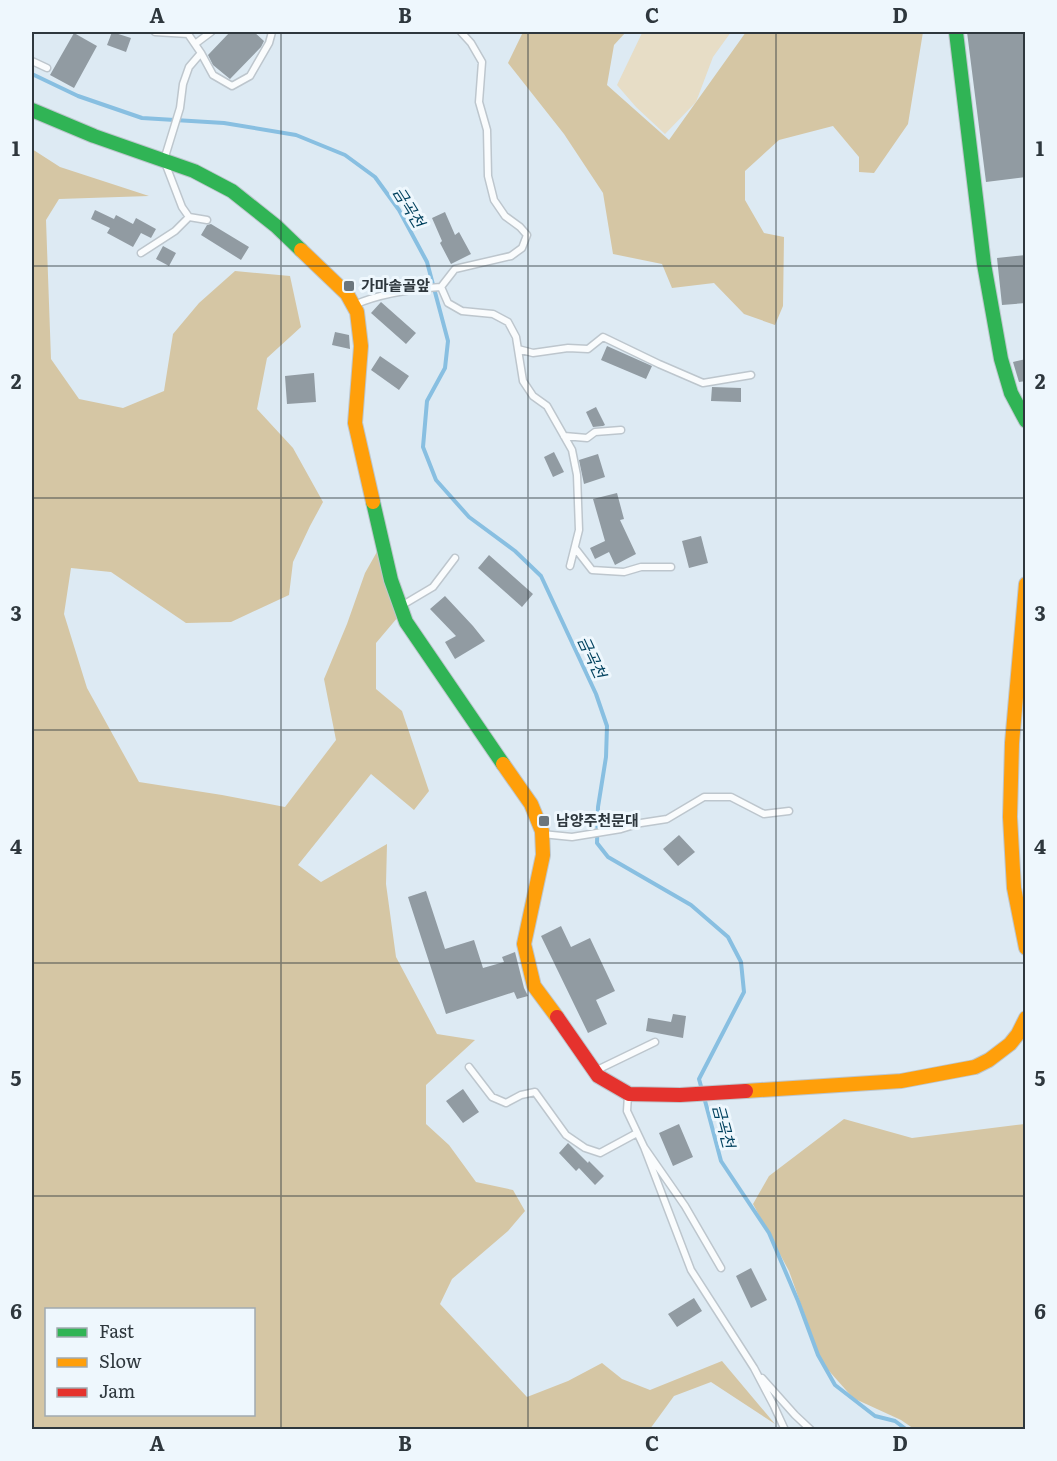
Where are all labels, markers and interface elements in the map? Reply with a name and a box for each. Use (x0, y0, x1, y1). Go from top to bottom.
text: A (149, 0, 165, 29)
text: B (398, 0, 412, 29)
text: C (645, 0, 659, 29)
text: D (892, 0, 908, 29)
text: 1 (12, 132, 20, 162)
text: 1 (1036, 132, 1044, 162)
water label: 금곡천 (388, 181, 433, 233)
place label: 가마솥골앞 (361, 273, 430, 296)
marker: 가마솥골앞 (342, 279, 356, 293)
text: 2 (11, 365, 22, 395)
text: 2 (1035, 365, 1046, 395)
text: 3 (10, 597, 22, 627)
text: 3 (1034, 597, 1046, 627)
water label: 금곡천 (573, 631, 614, 684)
place label: 남양주천문대 (556, 808, 639, 831)
marker: 남양주천문대 (537, 814, 551, 828)
text: 4 (10, 830, 22, 860)
text: 4 (1034, 830, 1046, 860)
text: 5 (11, 1062, 22, 1092)
text: 5 (1035, 1062, 1046, 1092)
water label: 금곡천 (708, 1101, 743, 1152)
text: 6 (10, 1295, 22, 1325)
text: 6 (1034, 1295, 1046, 1325)
legend (45, 1308, 255, 1416)
text: Fast (99, 1317, 135, 1344)
text: Slow (99, 1347, 142, 1374)
text: Jam (99, 1377, 135, 1404)
text: A (149, 1427, 165, 1457)
text: B (398, 1427, 412, 1457)
text: C (645, 1427, 659, 1457)
text: D (892, 1427, 908, 1457)

